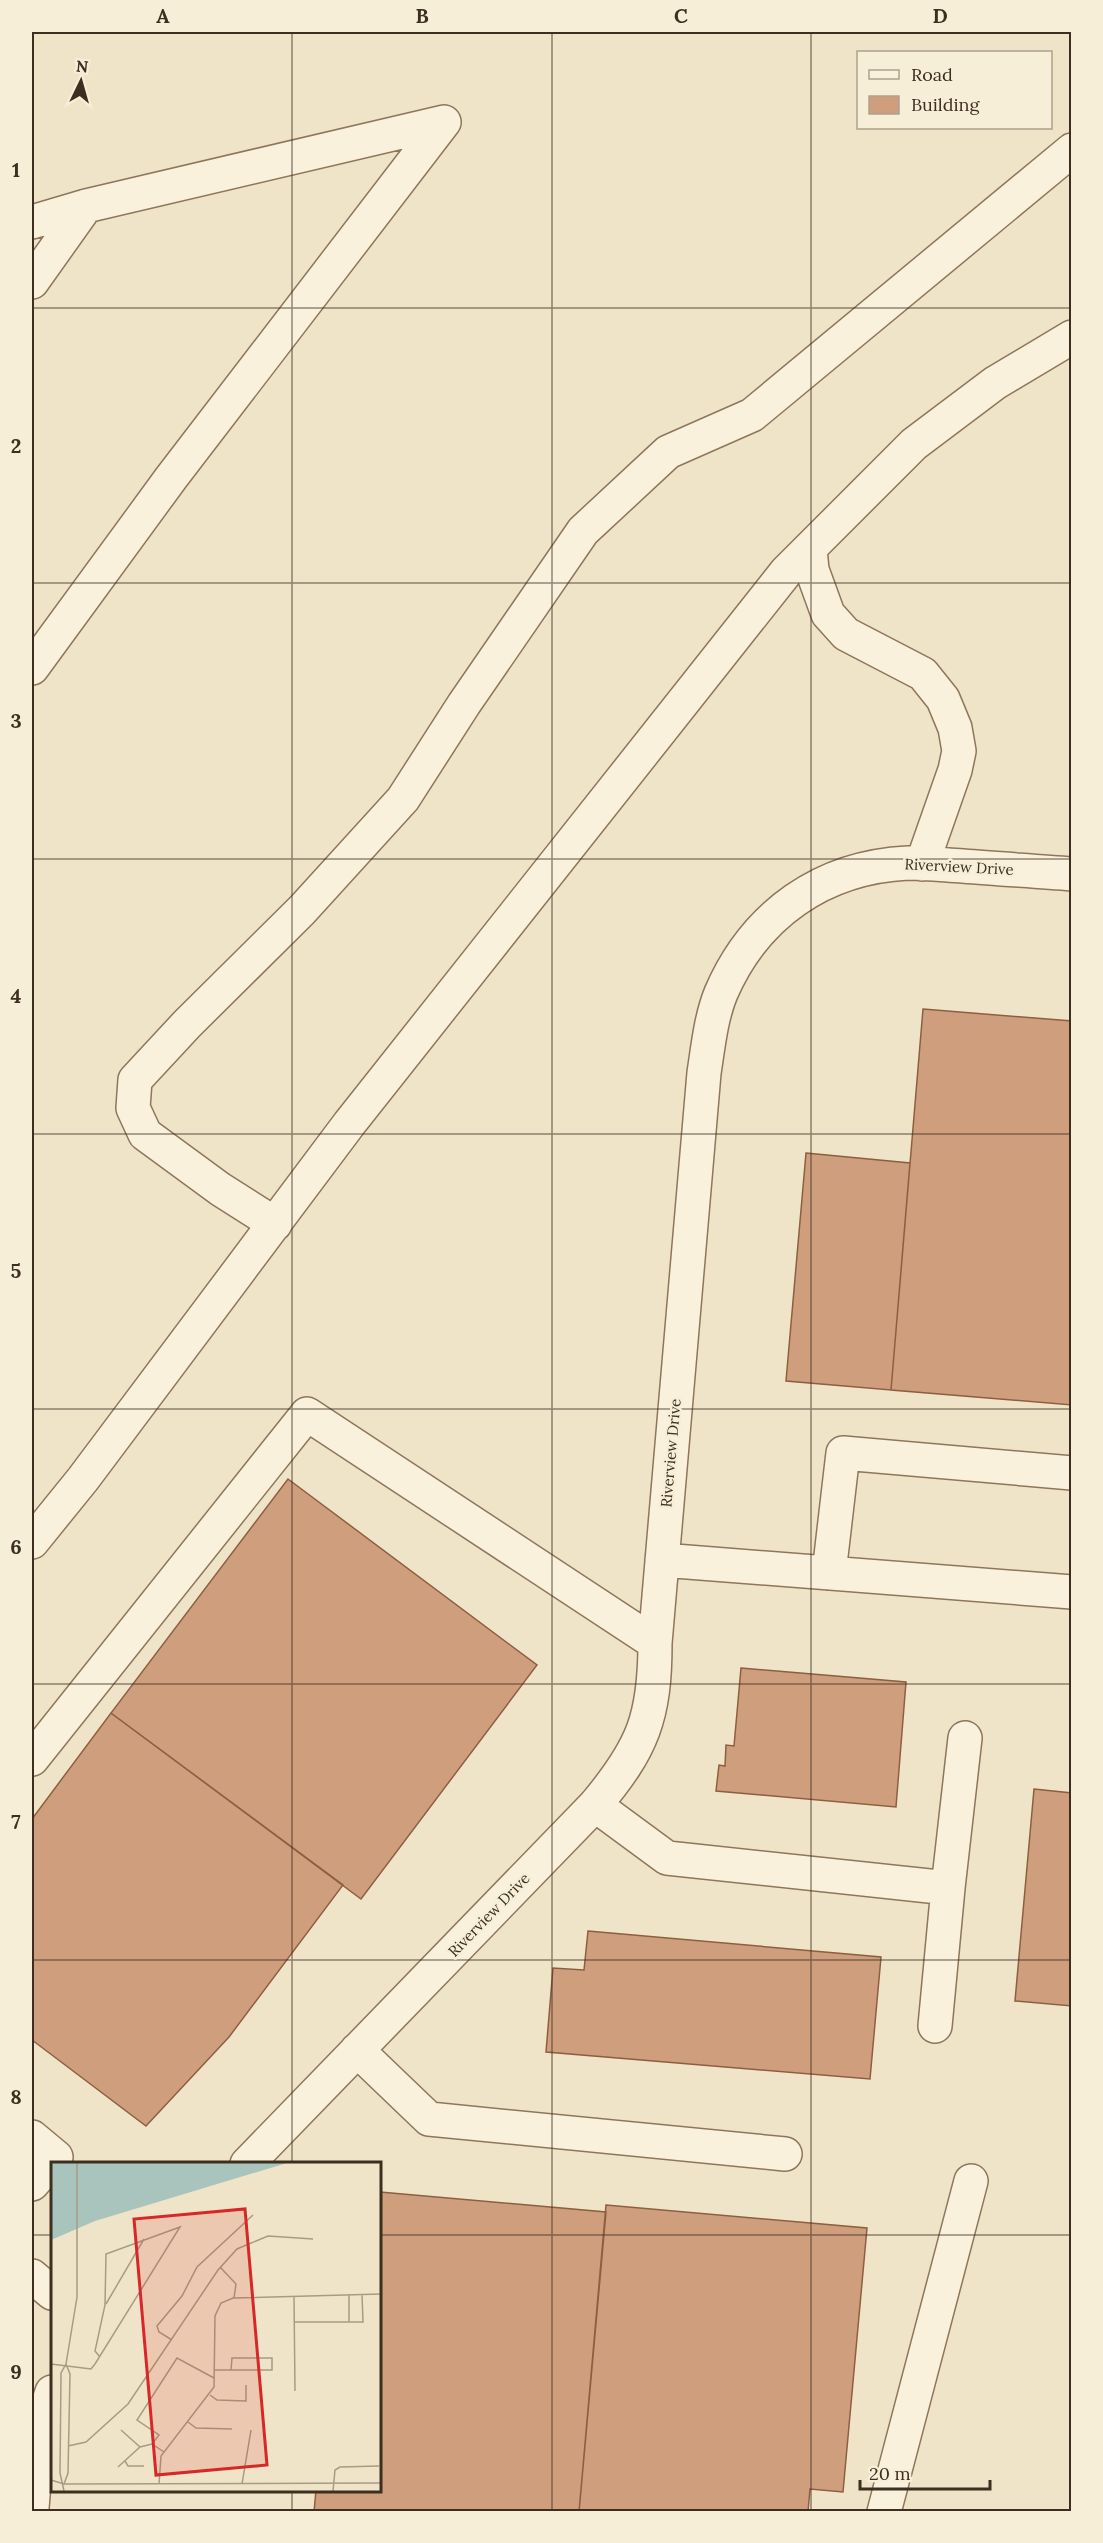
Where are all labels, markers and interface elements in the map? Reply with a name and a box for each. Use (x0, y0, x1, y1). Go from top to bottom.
text: A (156, 3, 170, 28)
text: B (415, 3, 429, 28)
text: C (674, 3, 688, 28)
text: D (932, 3, 948, 28)
north arrow (51, 51, 111, 111)
legend (857, 51, 1052, 129)
text: N (75, 56, 89, 77)
text: Road (911, 63, 953, 86)
text: Building (911, 93, 981, 116)
text: 1 (12, 157, 20, 182)
text: 2 (11, 433, 21, 458)
text: 3 (10, 708, 22, 733)
street label: Riverview Drive (904, 854, 1014, 879)
text: 4 (11, 983, 22, 1008)
text: 5 (11, 1258, 22, 1283)
street label: Riverview Drive (656, 1398, 685, 1508)
text: 6 (10, 1534, 22, 1559)
text: 7 (11, 1809, 21, 1834)
street label: Riverview Drive (444, 1869, 533, 1961)
text: 8 (10, 2084, 22, 2109)
inset map (51, 2162, 381, 2492)
text: 9 (10, 2359, 22, 2384)
scale bar (860, 2453, 990, 2491)
text: 20 m (869, 2462, 911, 2485)

